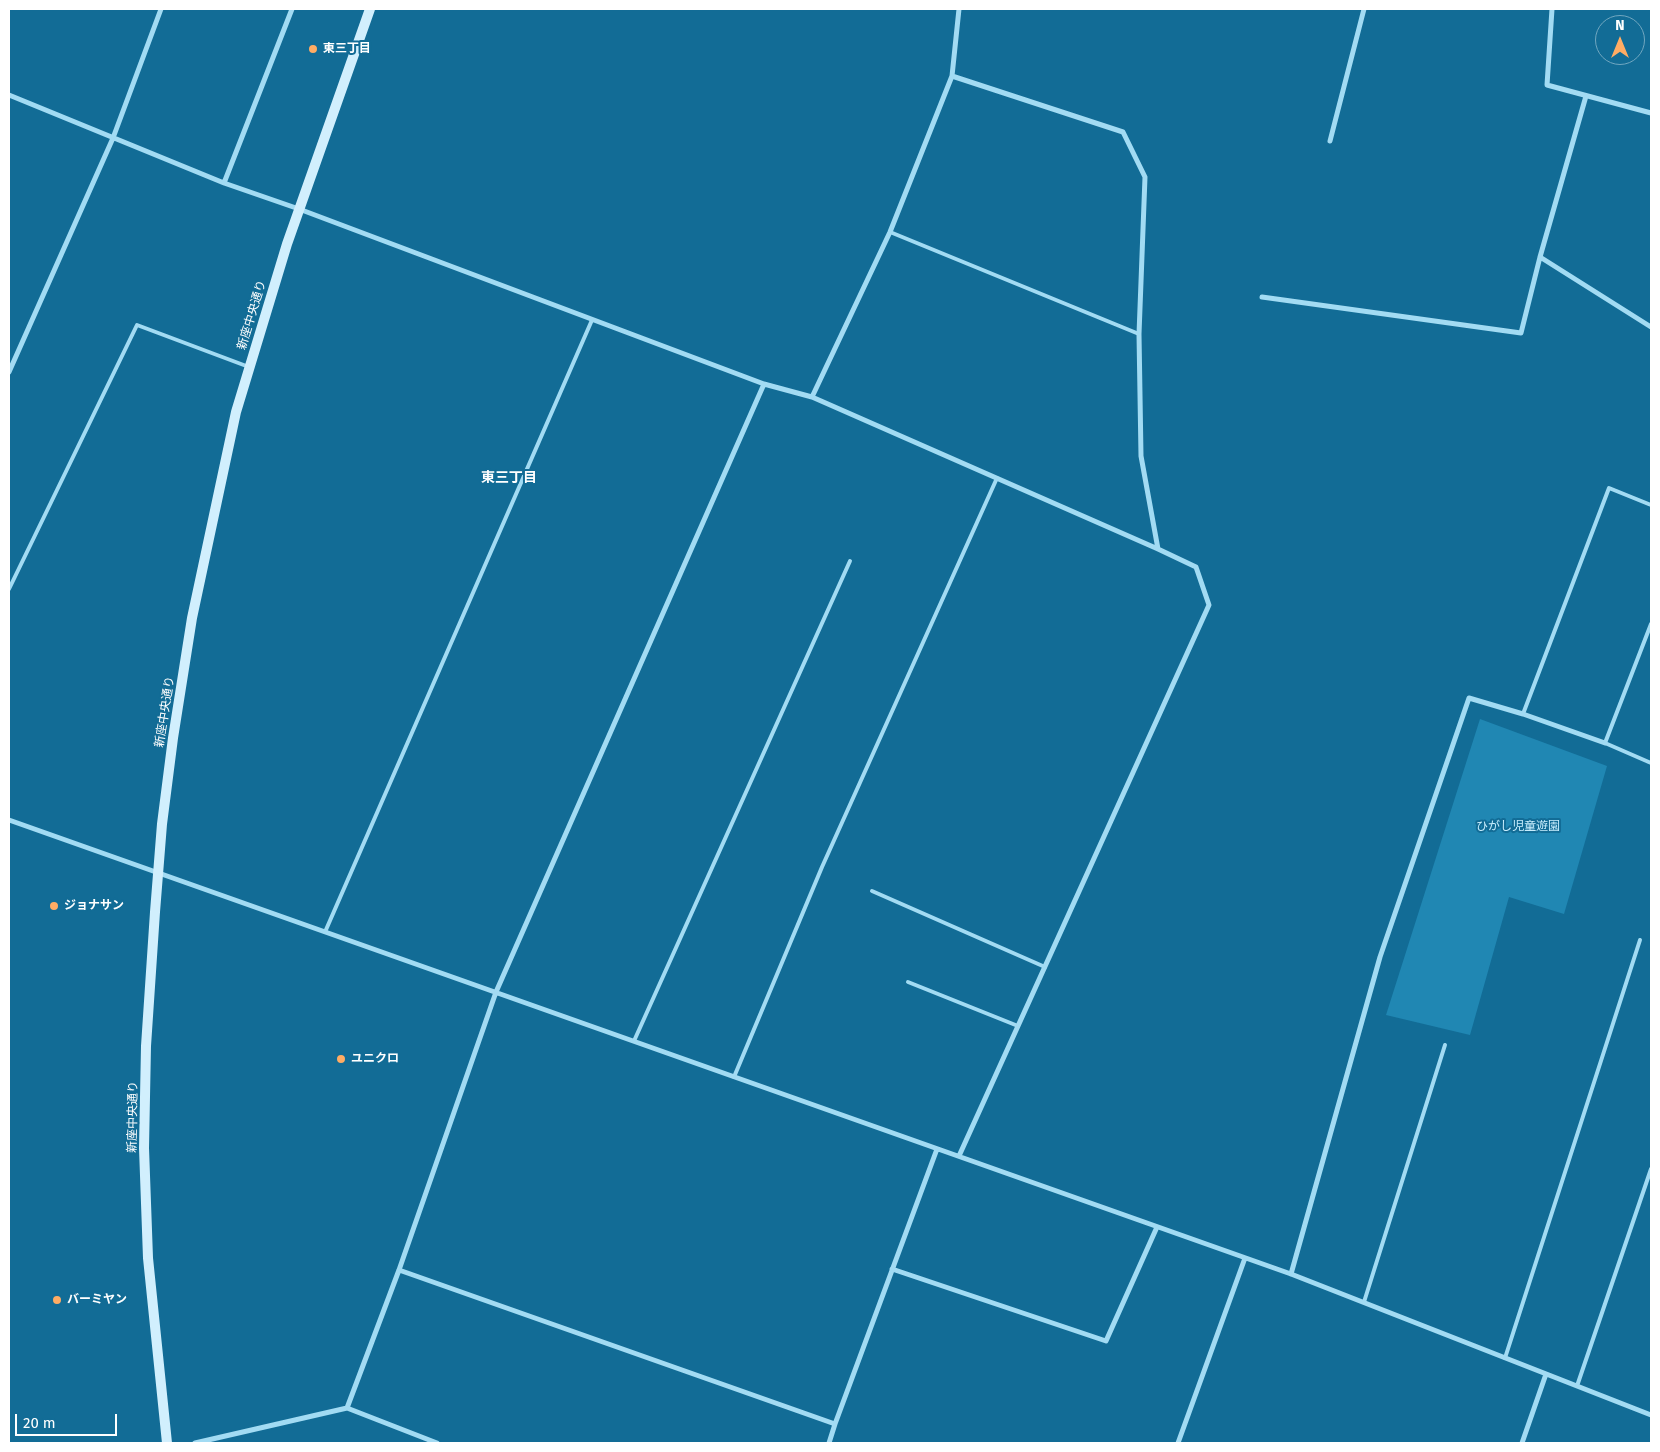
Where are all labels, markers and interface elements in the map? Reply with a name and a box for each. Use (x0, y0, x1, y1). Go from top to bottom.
north arrow (1595, 15, 1645, 65)
text: N (1615, 17, 1625, 34)
place label: 東三丁目 (323, 42, 371, 56)
marker: 東三丁目 (307, 43, 319, 55)
street label: 新座中央通り (235, 278, 269, 352)
district label: 東三丁目 (481, 470, 537, 486)
street label: 新座中央通り (152, 675, 178, 749)
park label: ひがし児童遊園 (1476, 820, 1560, 834)
place label: ジョナサン (64, 899, 124, 913)
marker: ジョナサン (48, 900, 60, 912)
place label: ユニクロ (351, 1052, 399, 1066)
marker: ユニクロ (335, 1053, 347, 1065)
street label: 新座中央通り (125, 1081, 141, 1153)
place label: バーミヤン (67, 1293, 127, 1307)
marker: バーミヤン (51, 1294, 63, 1306)
scale bar (18, 1404, 120, 1436)
text: 20 m (23, 1414, 56, 1432)

